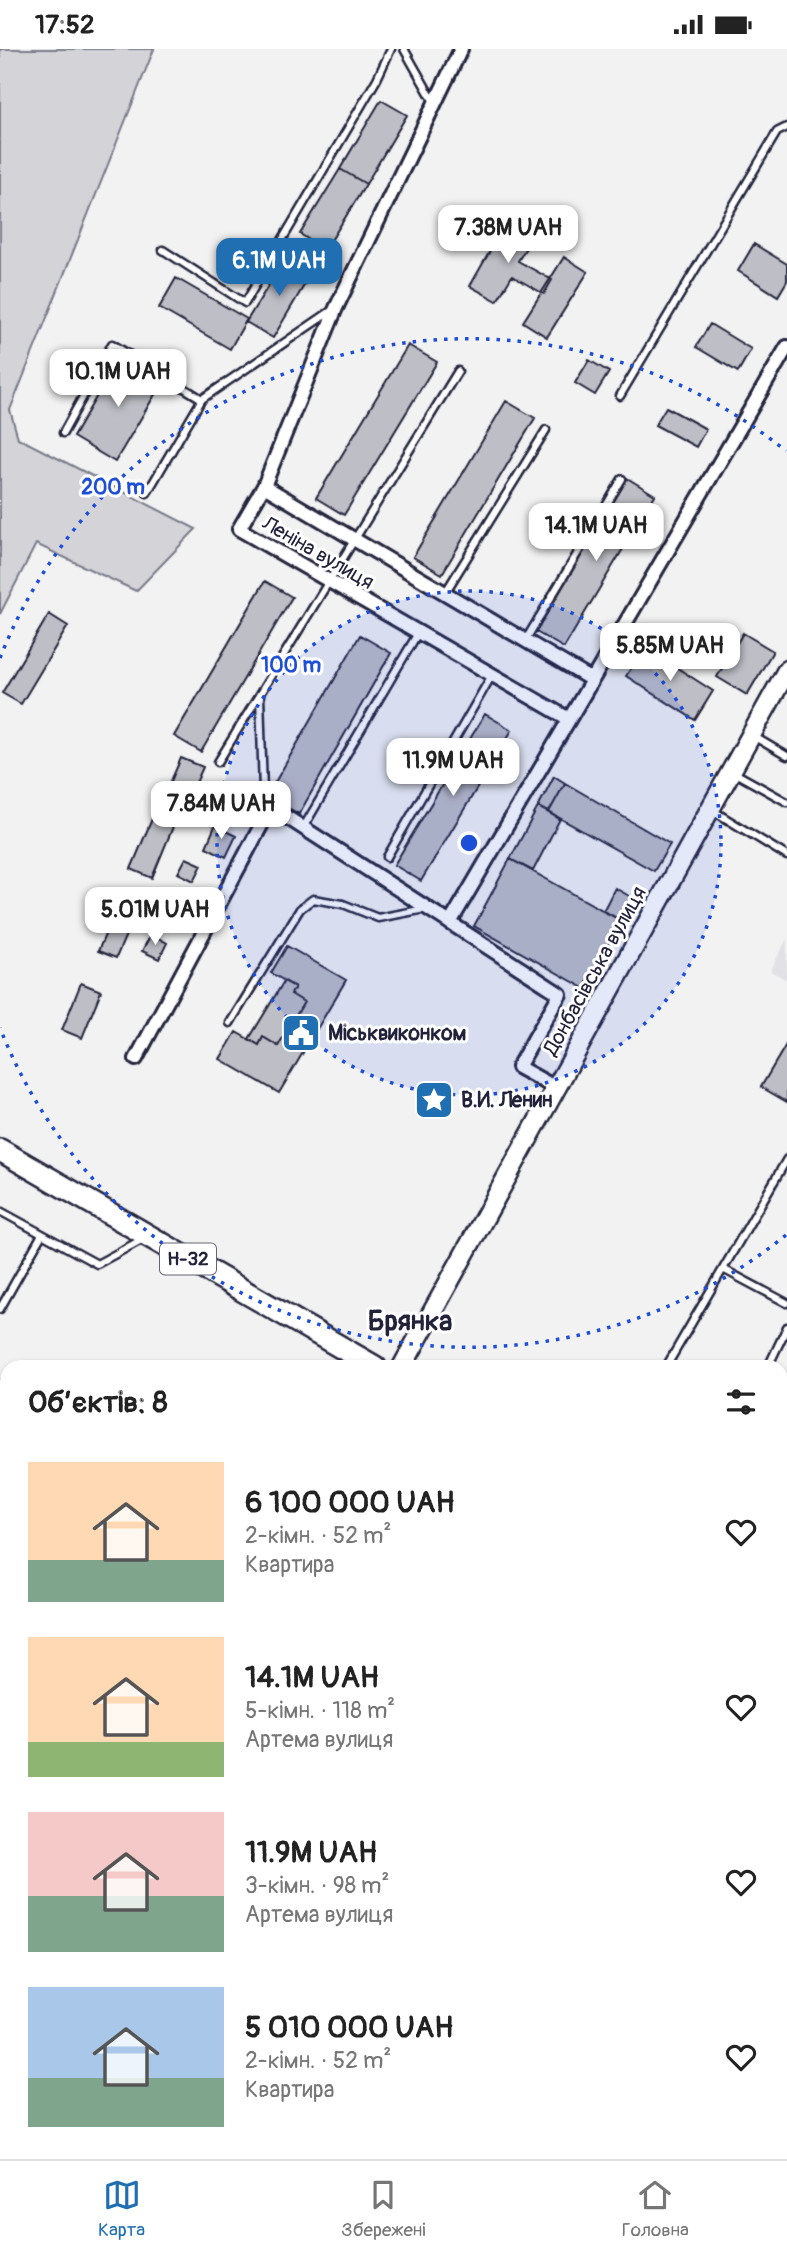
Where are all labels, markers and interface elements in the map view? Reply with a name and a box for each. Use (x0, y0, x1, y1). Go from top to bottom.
text: 17:52 (35, 9, 95, 41)
pin: 7.38M UAH (428, 205, 588, 265)
text: 7.38M UAH (454, 213, 562, 242)
pin: 6.1M UAH (207, 239, 351, 298)
text: 6.1M UAH (232, 246, 326, 275)
pin: 10.1M UAH (38, 349, 198, 409)
text: 10.1M UAH (66, 357, 171, 386)
text: 200 m (81, 474, 145, 501)
pin: 14.1M UAH (516, 503, 676, 563)
street label: Леніна вулиця (256, 510, 379, 596)
text: 14.1M UAH (545, 511, 647, 540)
pin: 5.85M UAH (590, 623, 750, 683)
text: 5.85M UAH (616, 631, 724, 660)
text: 100 m (261, 652, 321, 679)
pin: 11.9M UAH (373, 739, 533, 798)
text: 11.9M UAH (402, 746, 504, 775)
pin: 7.84M UAH (141, 781, 301, 841)
text: 7.84M UAH (167, 789, 275, 818)
centre of rings (457, 831, 481, 855)
street label: Донбасівська вулиця (537, 882, 653, 1061)
pin: 5.01M UAH (75, 887, 235, 947)
text: 5.01M UAH (101, 895, 209, 924)
public building icon: Міськвиконком (280, 1012, 322, 1054)
place label: Міськвиконком (328, 1020, 466, 1047)
place icon: В.И. Ленин (413, 1079, 455, 1121)
place label: В.И. Ленин (461, 1087, 553, 1114)
road number: Н-32 (160, 1243, 216, 1275)
district label: Брянка (368, 1304, 452, 1339)
icon: filters (722, 1383, 760, 1421)
text: Об’єктів: 8 (28, 1384, 168, 1421)
text: 6 100 000 UAH (245, 1484, 455, 1521)
icon: home (84, 1490, 168, 1574)
icon: heart (722, 1513, 760, 1551)
text: 2-кімн. · 52 m² (245, 1521, 391, 1550)
text: Квартира (245, 1550, 334, 1579)
text: 14.1M UAH (245, 1659, 379, 1696)
icon: home (84, 1665, 168, 1749)
icon: heart (722, 1688, 760, 1726)
text: 5-кімн. · 118 m² (245, 1696, 395, 1725)
text: Артема вулиця (245, 1725, 393, 1754)
text: 11.9M UAH (245, 1834, 377, 1871)
icon: home (84, 1840, 168, 1924)
icon: heart (722, 1863, 760, 1901)
text: 3-кімн. · 98 m² (245, 1871, 389, 1900)
text: Артема вулиця (245, 1900, 393, 1929)
text: 5 010 000 UAH (245, 2009, 453, 2046)
icon: home (84, 2015, 168, 2099)
icon: heart (722, 2038, 760, 2076)
text: 2-кімн. · 52 m² (245, 2046, 391, 2075)
text: Квартира (245, 2075, 334, 2104)
tab: Карта (98, 2176, 145, 2242)
tab: Збережені (341, 2176, 426, 2242)
tab: Головна (622, 2176, 689, 2242)

